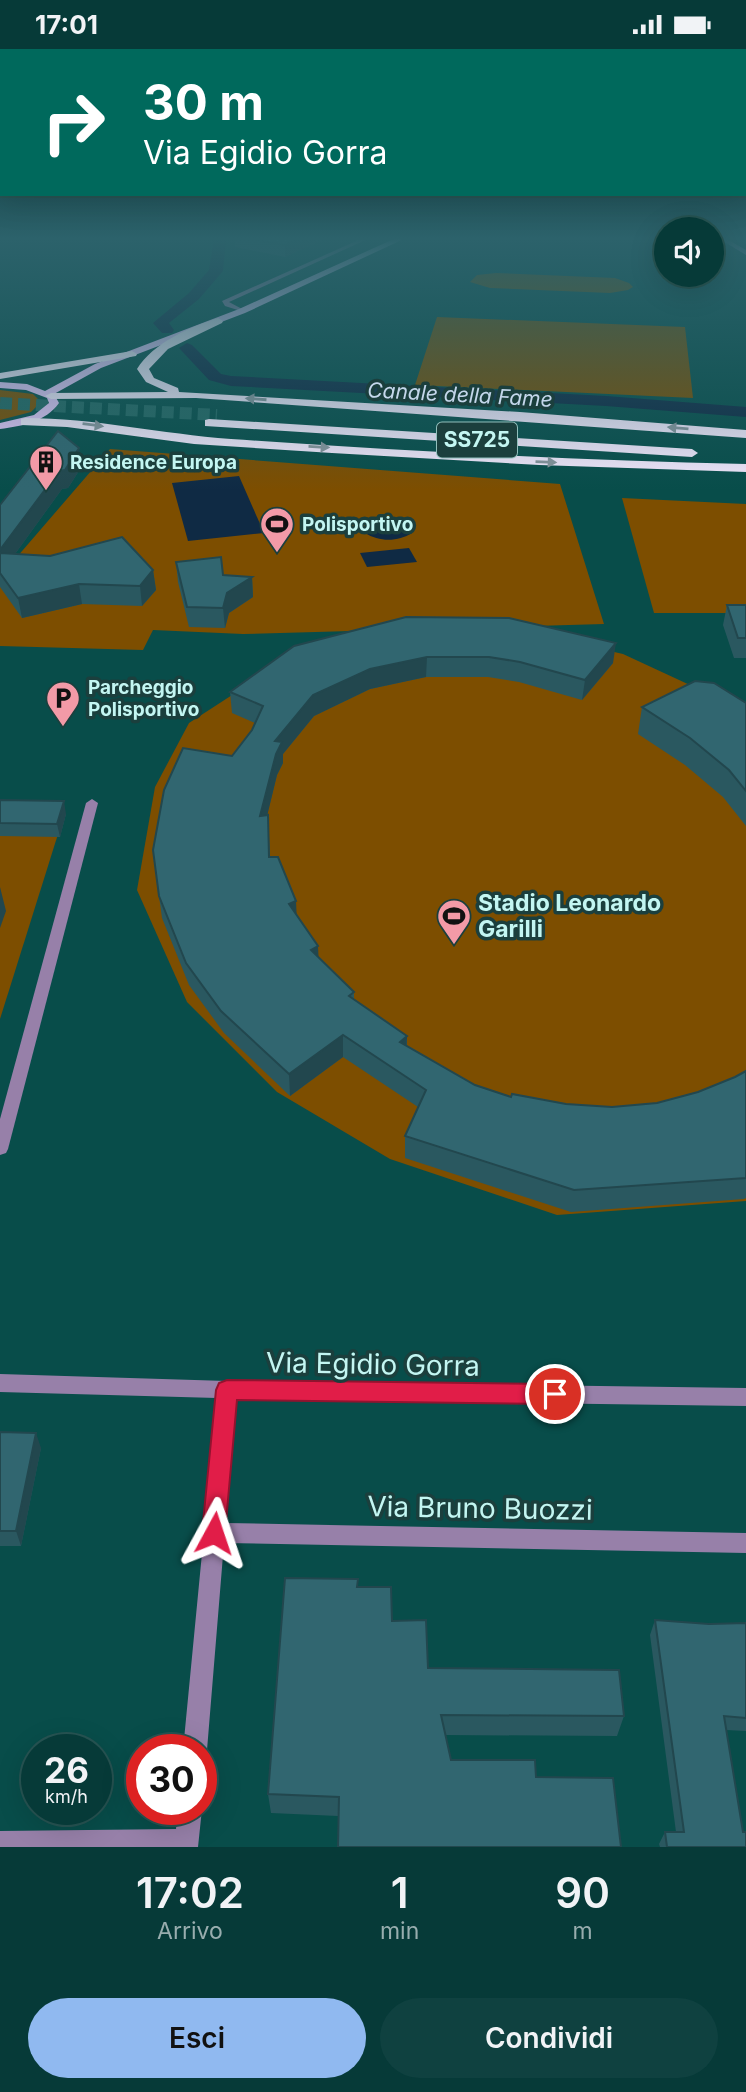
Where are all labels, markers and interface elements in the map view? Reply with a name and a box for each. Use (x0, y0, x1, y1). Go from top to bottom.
text: 17:01 (35, 9, 98, 40)
text: 30 m (143, 73, 264, 132)
icon: right (28, 77, 119, 168)
text: Via Egidio Gorra (143, 133, 388, 172)
map controls (654, 217, 724, 287)
button: sound (654, 217, 724, 287)
water label: Canale della Fame (367, 377, 553, 412)
one-way arrow (244, 393, 266, 404)
one-way arrow (82, 420, 104, 431)
one-way arrow (667, 422, 689, 433)
road number: SS725 (437, 423, 517, 457)
one-way arrow (308, 442, 330, 453)
building icon: Residence Europa (27, 443, 65, 492)
place label: Residence Europa (70, 451, 237, 474)
one-way arrow (535, 456, 557, 467)
sports icon: Polisportivo (258, 505, 296, 554)
place label: Polisportivo (302, 513, 413, 536)
place label: Parcheggio Polisportivo (88, 676, 199, 721)
parking icon: Parcheggio Polisportivo (44, 679, 82, 728)
place label: Stadio Leonardo Garilli (478, 889, 661, 943)
sports icon: Stadio Leonardo Garilli (435, 897, 473, 946)
street label: Via Egidio Gorra (266, 1345, 480, 1383)
pin (525, 1364, 585, 1424)
icon: arrive (536, 1375, 574, 1413)
street label: Via Bruno Buozzi (367, 1489, 593, 1527)
position arrow (177, 1496, 251, 1570)
speed limit sign: 30 (126, 1734, 217, 1825)
text: 26 (44, 1749, 89, 1791)
text: km/h (45, 1786, 88, 1807)
text: 17:02 (136, 1867, 244, 1918)
text: 1 (391, 1867, 408, 1918)
text: 90 (555, 1867, 610, 1918)
text: Arrivo (157, 1917, 223, 1945)
text: min (380, 1917, 419, 1945)
text: m (573, 1917, 593, 1945)
button: Esci (28, 1998, 366, 2078)
button: Condividi (380, 1998, 718, 2078)

